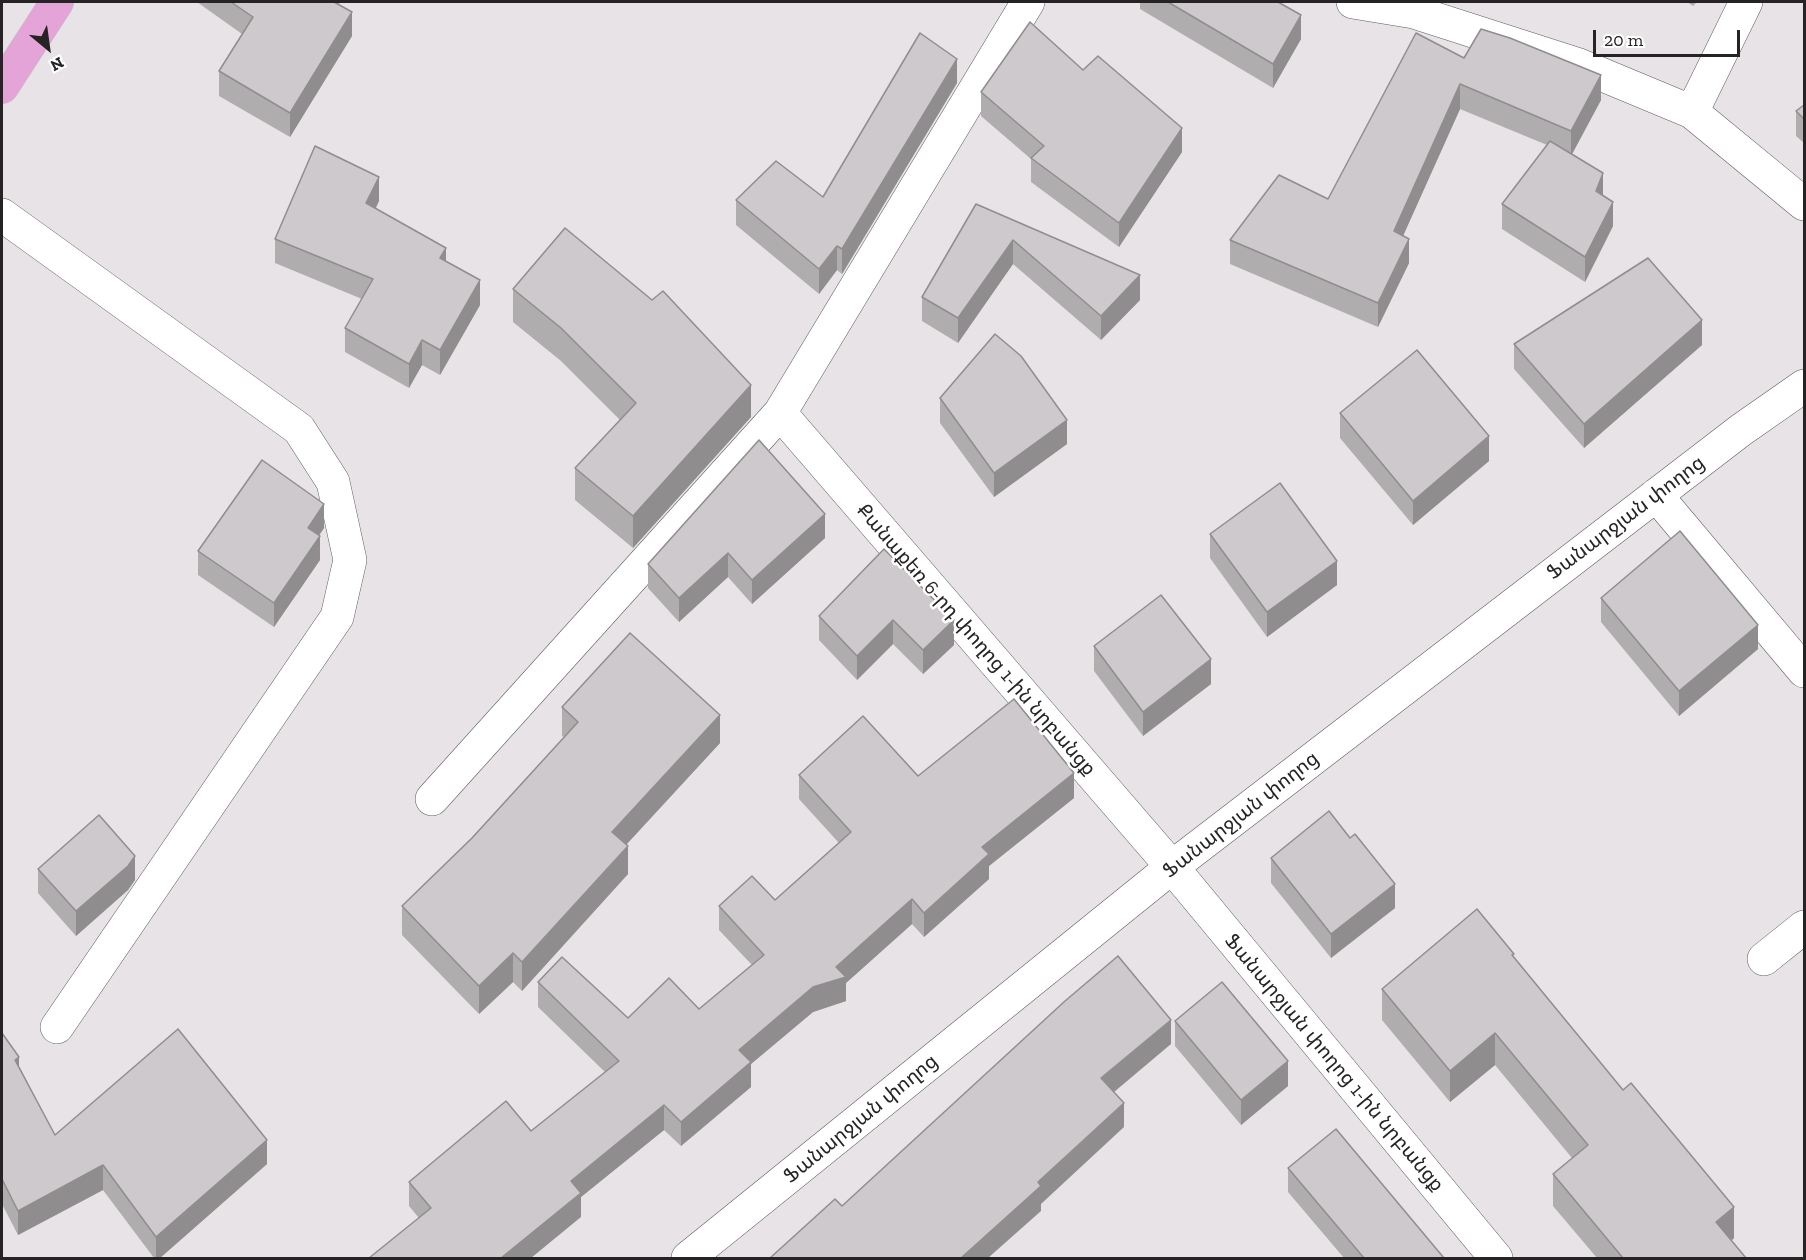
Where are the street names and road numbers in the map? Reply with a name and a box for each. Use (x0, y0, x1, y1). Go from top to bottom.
street label: Ֆանարջյան փողոց (1542, 451, 1710, 585)
street label: Քանաքեռ 6-րդ փողոց 1-ին նրբանցք (851, 499, 1101, 781)
street label: Ֆանարջյան փողոց (1158, 747, 1324, 883)
street label: Ֆանարջյան փողոց 1-ին նրբանցք (1219, 929, 1449, 1197)
street label: Ֆանարջյան փողոց (779, 1050, 943, 1188)

